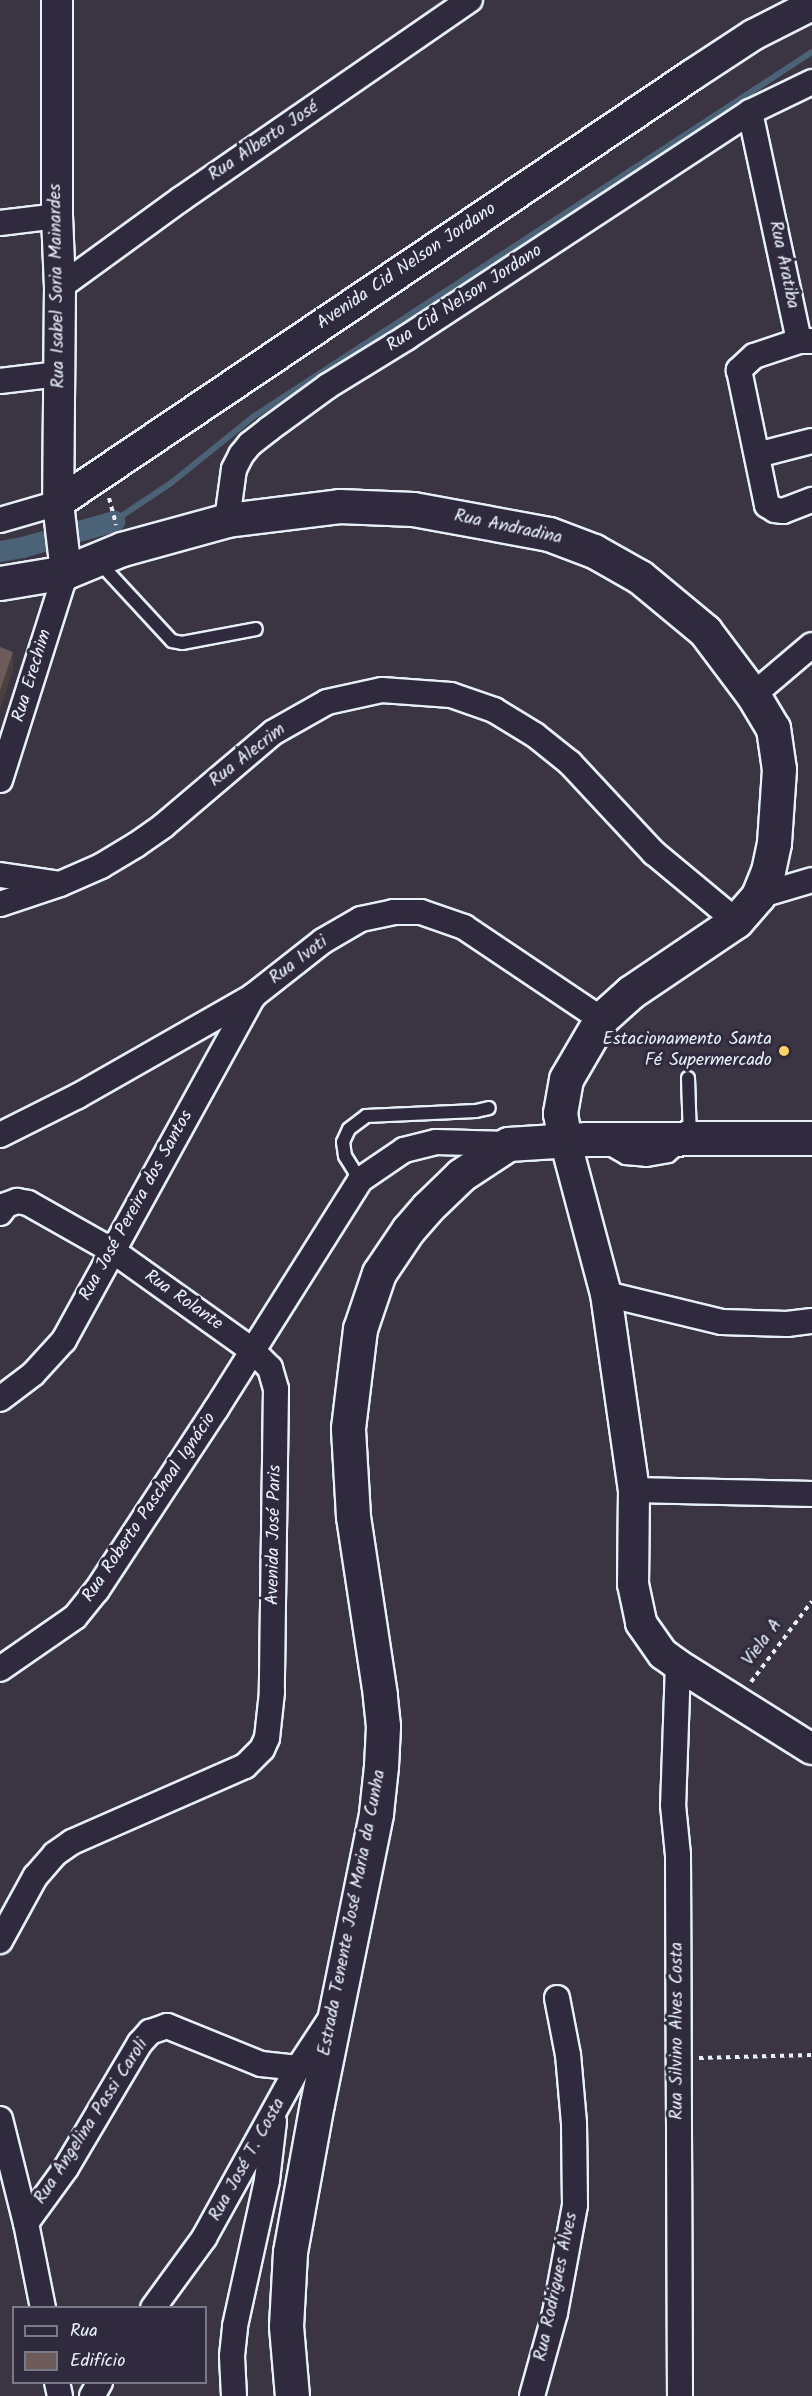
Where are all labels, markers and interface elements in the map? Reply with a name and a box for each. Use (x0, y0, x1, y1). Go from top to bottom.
street label: Rua Alberto José (205, 97, 323, 187)
street label: Rua Isabel Soria Mainardes (45, 183, 71, 389)
street label: Avenida Cid Nelson Jordano (313, 199, 501, 335)
street label: Rua Aratiba (763, 219, 803, 311)
street label: Rua Cid Nelson Jordano (383, 241, 547, 357)
street label: Rua Andradina (452, 506, 564, 550)
street label: Rua Erechim (9, 627, 57, 725)
street label: Rua Alecrim (206, 720, 290, 792)
street label: Rua Ivoti (266, 932, 332, 990)
place label: Estacionamento Santa Fé Supermercado (603, 1030, 772, 1072)
marker: Estacionamento Santa Fé Supermercado (777, 1044, 791, 1058)
street label: Rua José Pereira dos Santos (76, 1107, 198, 1305)
street label: Rua Rolante (140, 1266, 226, 1336)
street label: Rua Roberto Paschoal Ignácio (78, 1409, 222, 1607)
street label: Avenida José Paris (263, 1465, 287, 1605)
street label: Viela A (738, 1615, 788, 1671)
street label: Estrada Tenente José Maria da Cunha (315, 1768, 391, 2058)
street label: Rua Silvino Alves Costa (667, 1942, 689, 2120)
street label: Rua Angelina Passi Caroli (30, 2035, 154, 2209)
street label: Rua José T. Costa (205, 2095, 291, 2225)
street label: Rua Rodrigues Alves (531, 2211, 583, 2363)
legend (12, 2306, 207, 2384)
text: Rua (70, 2317, 98, 2346)
text: Edifício (70, 2347, 125, 2376)

